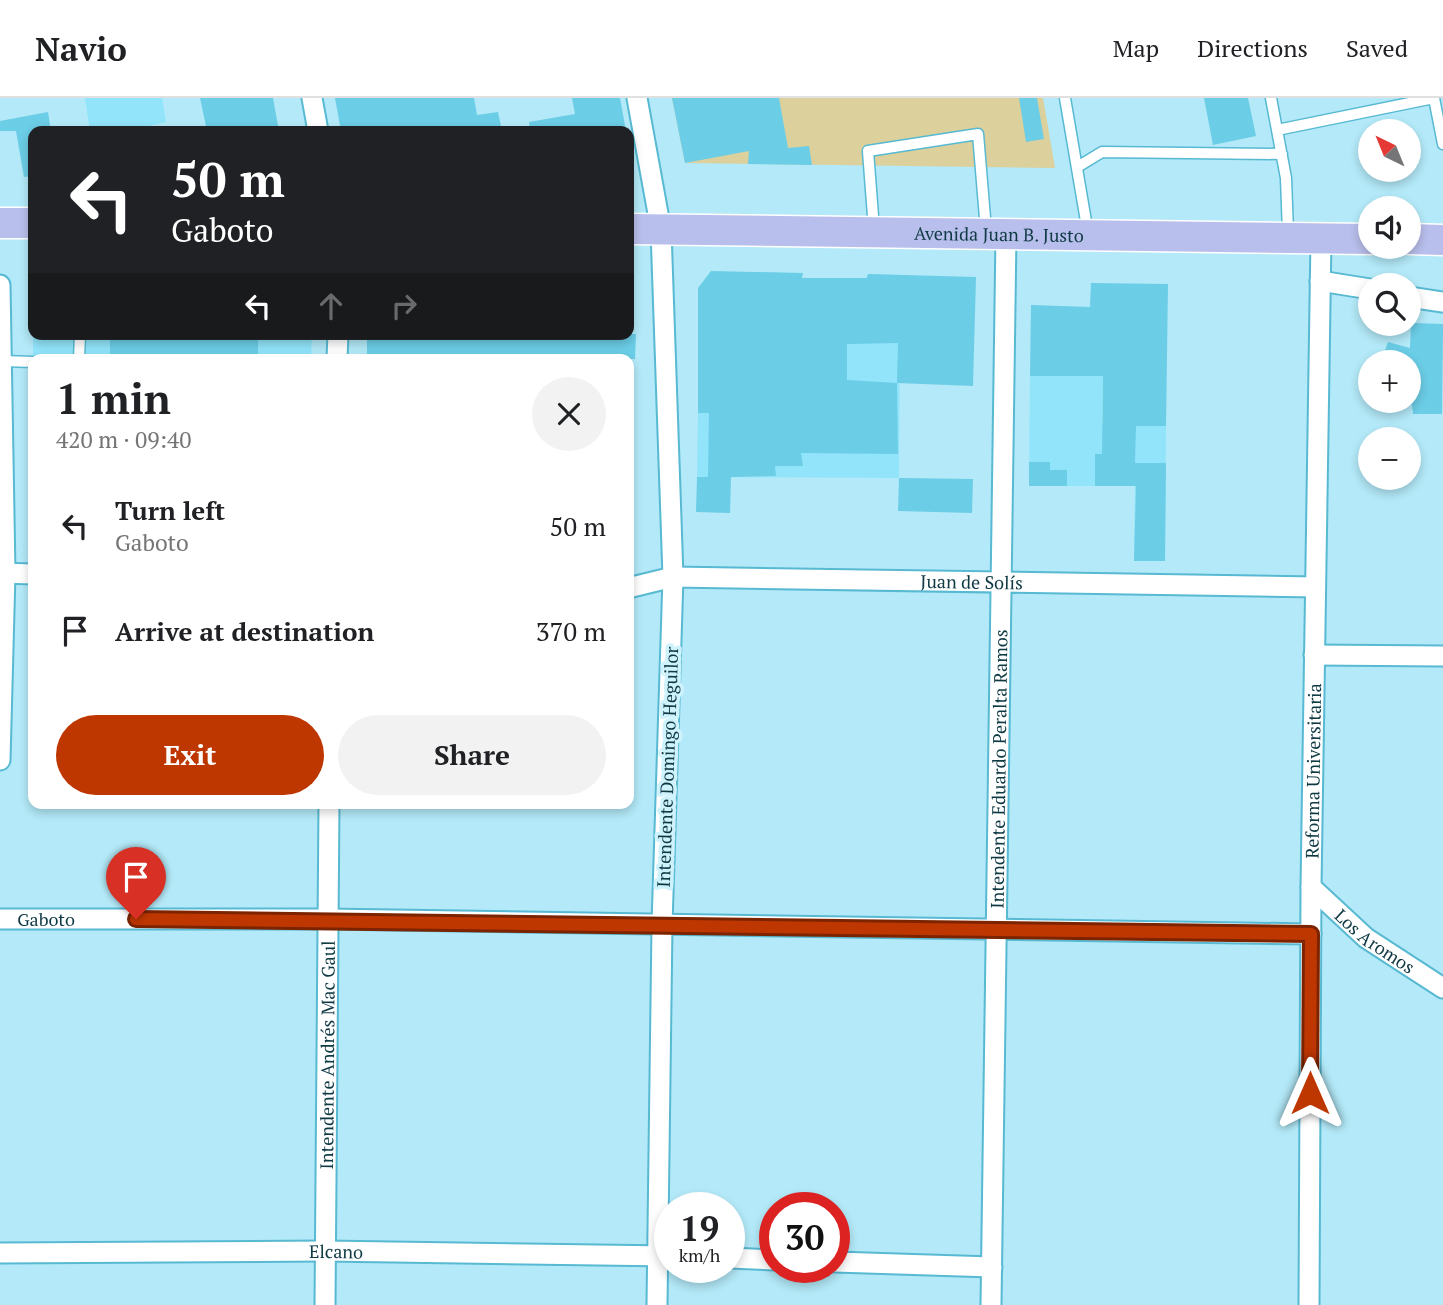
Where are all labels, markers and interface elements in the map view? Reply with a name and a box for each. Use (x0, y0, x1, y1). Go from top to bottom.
text: Navio (35, 27, 127, 70)
text: Map (1113, 32, 1159, 64)
text: Directions (1197, 32, 1308, 64)
text: Saved (1346, 32, 1408, 64)
north arrow (1358, 119, 1421, 182)
map controls (1358, 119, 1421, 490)
text: 50 m (171, 146, 285, 211)
icon: left (56, 154, 147, 245)
button: sound (1358, 196, 1421, 259)
text: Gaboto (171, 209, 274, 251)
street label: Avenida Juan B. Justo (914, 221, 1084, 247)
button: search (1358, 273, 1421, 336)
icon: left (239, 287, 277, 325)
icon: ahead (312, 287, 350, 325)
icon: right (385, 287, 423, 325)
button: + (1358, 350, 1421, 413)
text: 1 min (56, 370, 171, 426)
button: close (532, 377, 606, 451)
text: 420 m · 09:40 (56, 424, 191, 455)
button: − (1358, 427, 1421, 490)
text: Turn left (115, 493, 225, 527)
icon: left (56, 507, 94, 545)
text: 50 m (550, 509, 606, 543)
text: Gaboto (115, 527, 189, 558)
street label: Juan de Solís (920, 569, 1023, 594)
icon: arrive (56, 612, 94, 650)
text: Arrive at destination (115, 614, 374, 648)
text: 370 m (536, 614, 606, 648)
street label: Intendente Eduardo Peralta Ramos (985, 629, 1012, 909)
street label: Intendente Domingo Heguilor (651, 646, 683, 888)
street label: Reforma Universitaria (1299, 683, 1326, 859)
button: Exit (56, 715, 324, 795)
button: Share (338, 715, 606, 795)
pin (106, 847, 166, 919)
icon: arrive (117, 858, 155, 896)
street label: Los Aromos (1330, 903, 1420, 979)
street label: Gaboto (17, 907, 75, 931)
street label: Intendente Andrés Mac Gaul (314, 940, 340, 1170)
position arrow (1273, 1056, 1347, 1130)
speed limit sign: 30 (759, 1192, 850, 1283)
text: 19 (680, 1205, 719, 1251)
street label: Elcano (309, 1239, 363, 1264)
text: km/h (679, 1243, 720, 1267)

